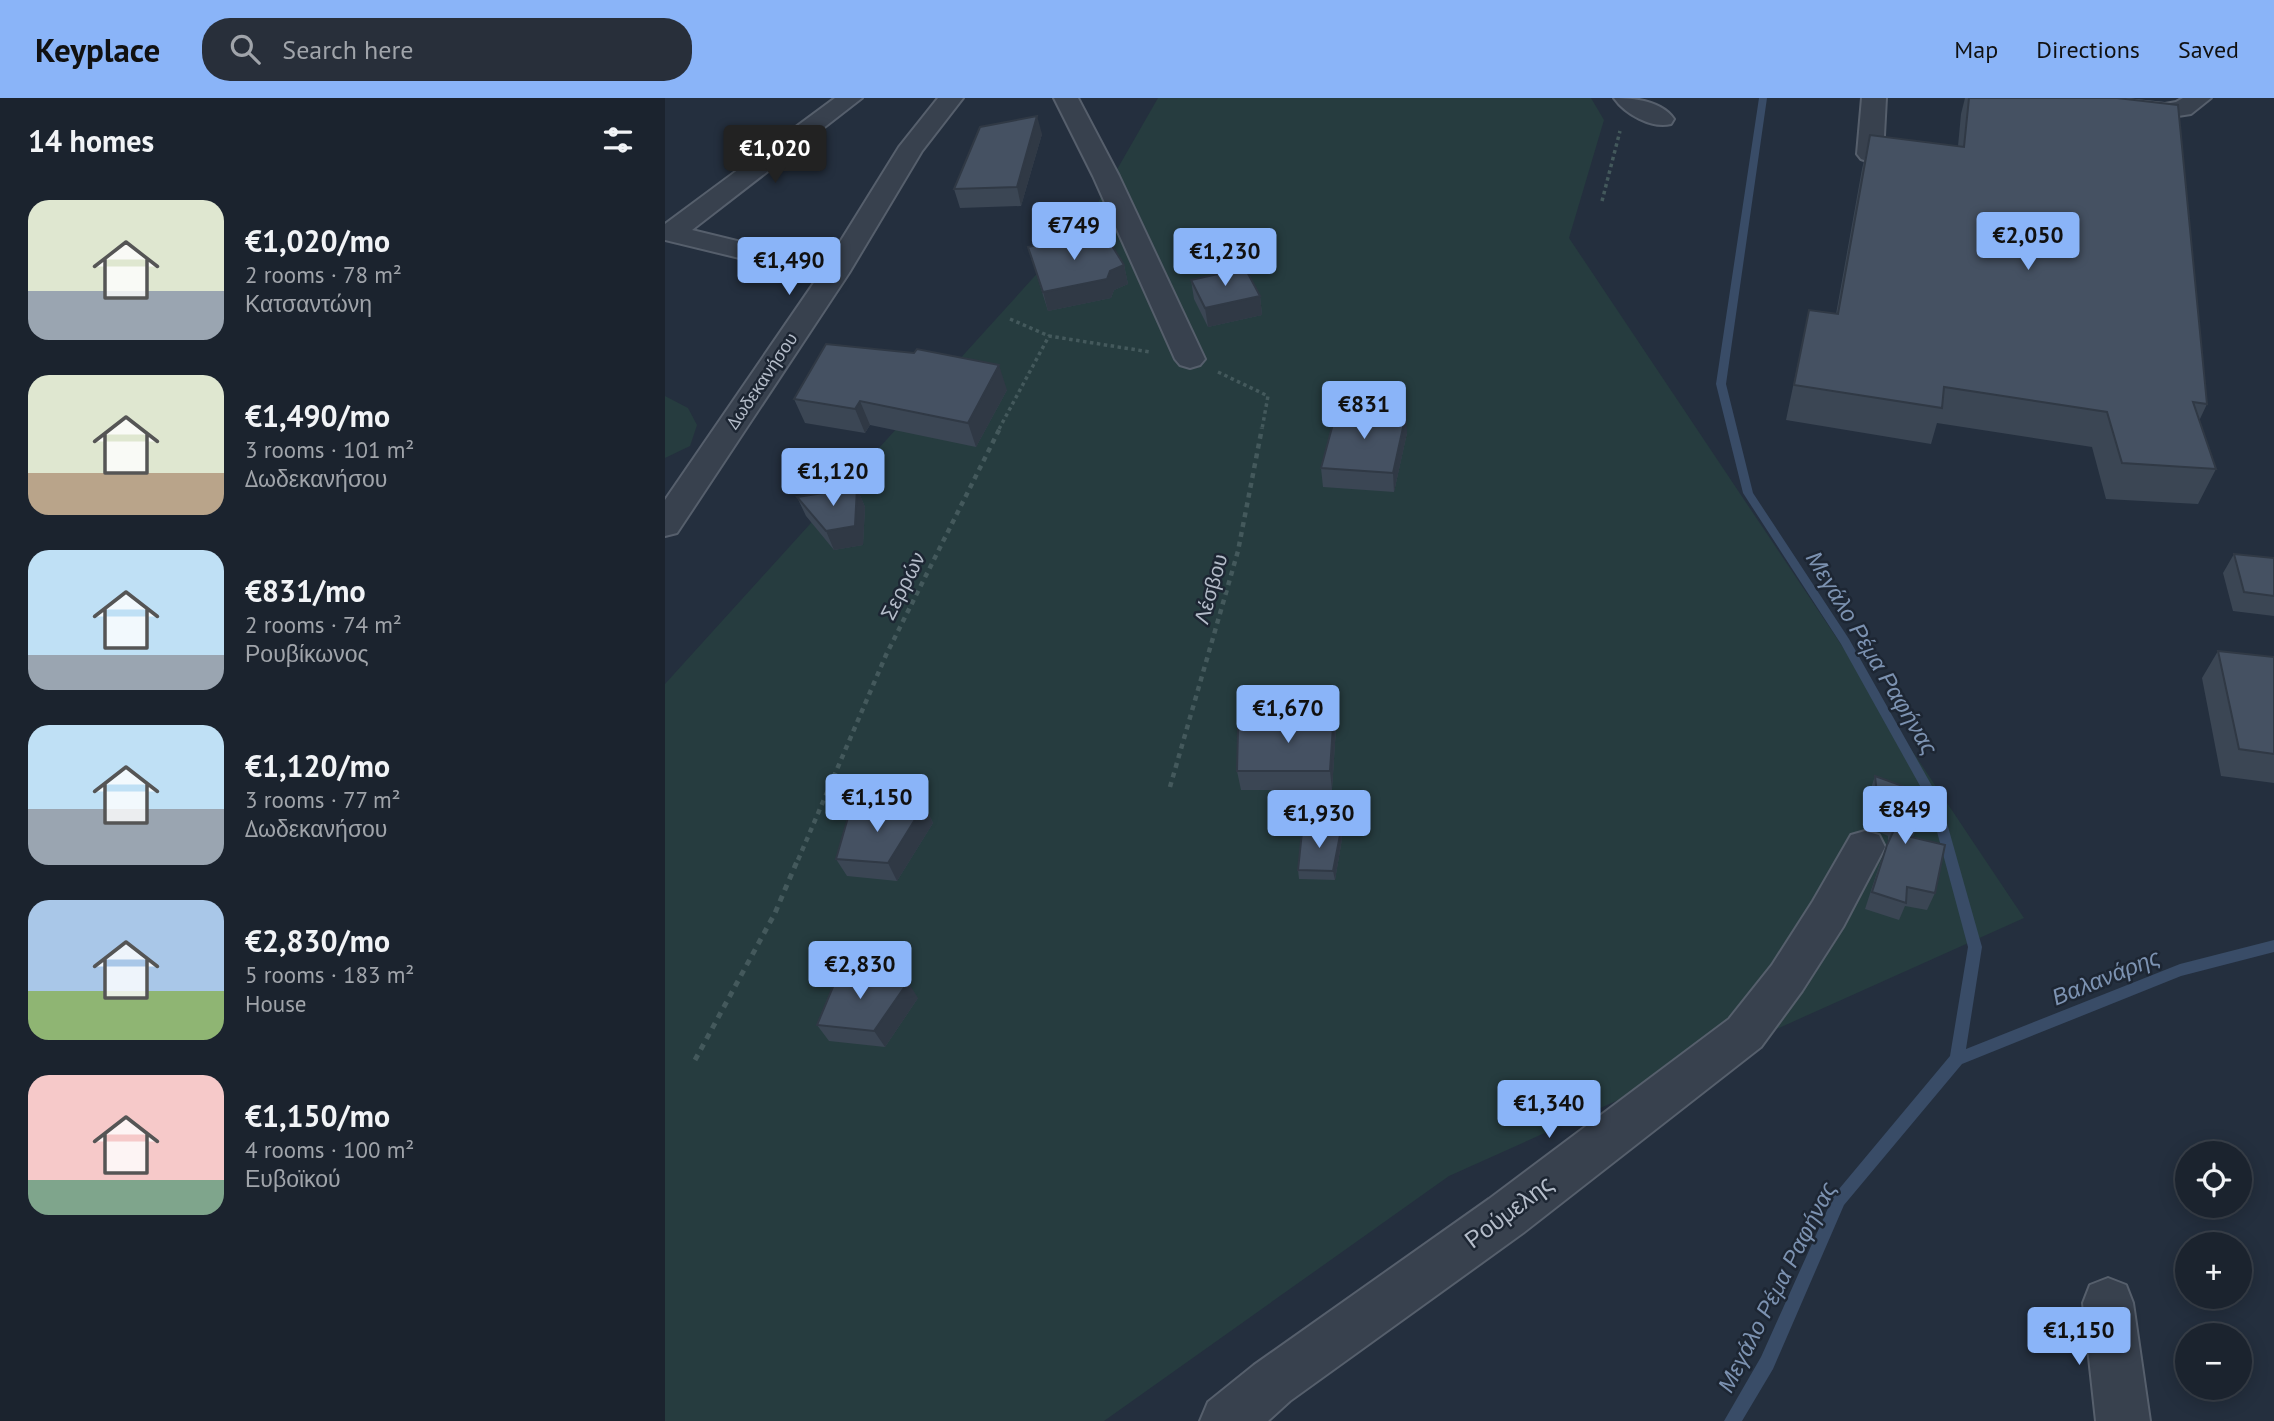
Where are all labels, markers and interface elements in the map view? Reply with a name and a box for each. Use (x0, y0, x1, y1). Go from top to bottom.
search box (202, 18, 692, 81)
text: Keyplace (35, 28, 160, 71)
icon: search (226, 30, 264, 68)
text: Search here (282, 33, 413, 66)
text: Map (1954, 34, 1998, 65)
text: Directions (2036, 34, 2140, 65)
text: Saved (2178, 34, 2239, 65)
text: 14 homes (28, 121, 154, 160)
icon: filters (599, 121, 637, 159)
pin: €1,020 (718, 126, 832, 185)
text: €1,020 (739, 133, 811, 162)
pin: €749 (1033, 202, 1115, 262)
text: €749 (1048, 210, 1100, 239)
pin: €2,050 (1971, 212, 2085, 272)
text: €2,050 (1992, 220, 2064, 249)
text: €1,020/mo (245, 221, 390, 260)
icon: home (84, 228, 168, 312)
pin: €1,230 (1168, 228, 1282, 288)
text: €1,230 (1189, 236, 1261, 265)
pin: €1,490 (732, 238, 846, 297)
text: €1,490 (753, 245, 825, 274)
text: 2 rooms · 78 m² (245, 260, 402, 289)
text: Κατσαντώνη (245, 289, 372, 318)
street label: Δωδεκανήσου (721, 328, 802, 433)
pin: €831 (1323, 382, 1405, 441)
text: €831 (1338, 389, 1390, 418)
text: €1,490/mo (245, 396, 390, 435)
icon: home (84, 403, 168, 487)
text: 3 rooms · 101 m² (245, 435, 414, 464)
pin: €1,120 (776, 448, 890, 508)
text: €1,120 (797, 456, 869, 485)
text: Δωδεκανήσου (245, 464, 387, 493)
water label: Μεγάλο Ρέμα Ραφήνας (1800, 546, 1945, 761)
street label: Σερρών (874, 547, 931, 624)
street label: Λέσβου (1188, 551, 1233, 627)
text: €831/mo (245, 571, 366, 610)
icon: home (84, 578, 168, 662)
text: 2 rooms · 74 m² (245, 610, 402, 639)
text: Ρουβίκωνος (245, 639, 369, 668)
pin: €1,670 (1231, 686, 1345, 745)
text: €1,670 (1252, 693, 1324, 722)
text: €1,120/mo (245, 746, 390, 785)
icon: home (84, 753, 168, 837)
pin: €1,150 (820, 774, 934, 834)
text: €1,150 (841, 782, 913, 811)
text: 3 rooms · 77 m² (245, 785, 401, 814)
pin: €849 (1864, 786, 1946, 846)
pin: €1,930 (1262, 790, 1376, 850)
text: €849 (1879, 794, 1931, 823)
text: €1,930 (1283, 798, 1355, 827)
text: Δωδεκανήσου (245, 814, 387, 843)
text: €2,830/mo (245, 921, 390, 960)
icon: home (84, 928, 168, 1012)
water label: Βαλανάρης (2047, 941, 2165, 1011)
pin: €2,830 (803, 942, 917, 1001)
text: €2,830 (824, 949, 896, 978)
text: 5 rooms · 183 m² (245, 960, 414, 989)
text: House (245, 989, 307, 1018)
pin: €1,340 (1492, 1080, 1606, 1140)
text: €1,340 (1513, 1088, 1585, 1117)
text: €1,150/mo (245, 1096, 390, 1135)
icon: home (84, 1103, 168, 1187)
text: 4 rooms · 100 m² (245, 1135, 414, 1164)
map controls (2175, 1141, 2252, 1400)
button: locate (2175, 1141, 2252, 1218)
text: Ευβοϊκού (245, 1164, 341, 1193)
street label: Ρούμελης (1458, 1168, 1559, 1255)
water label: Μεγάλο Ρέμα Ραφήνας (1711, 1176, 1843, 1397)
button: + (2175, 1232, 2252, 1309)
pin: €1,150 (2022, 1308, 2136, 1367)
text: €1,150 (2043, 1315, 2115, 1344)
button: − (2175, 1323, 2252, 1400)

